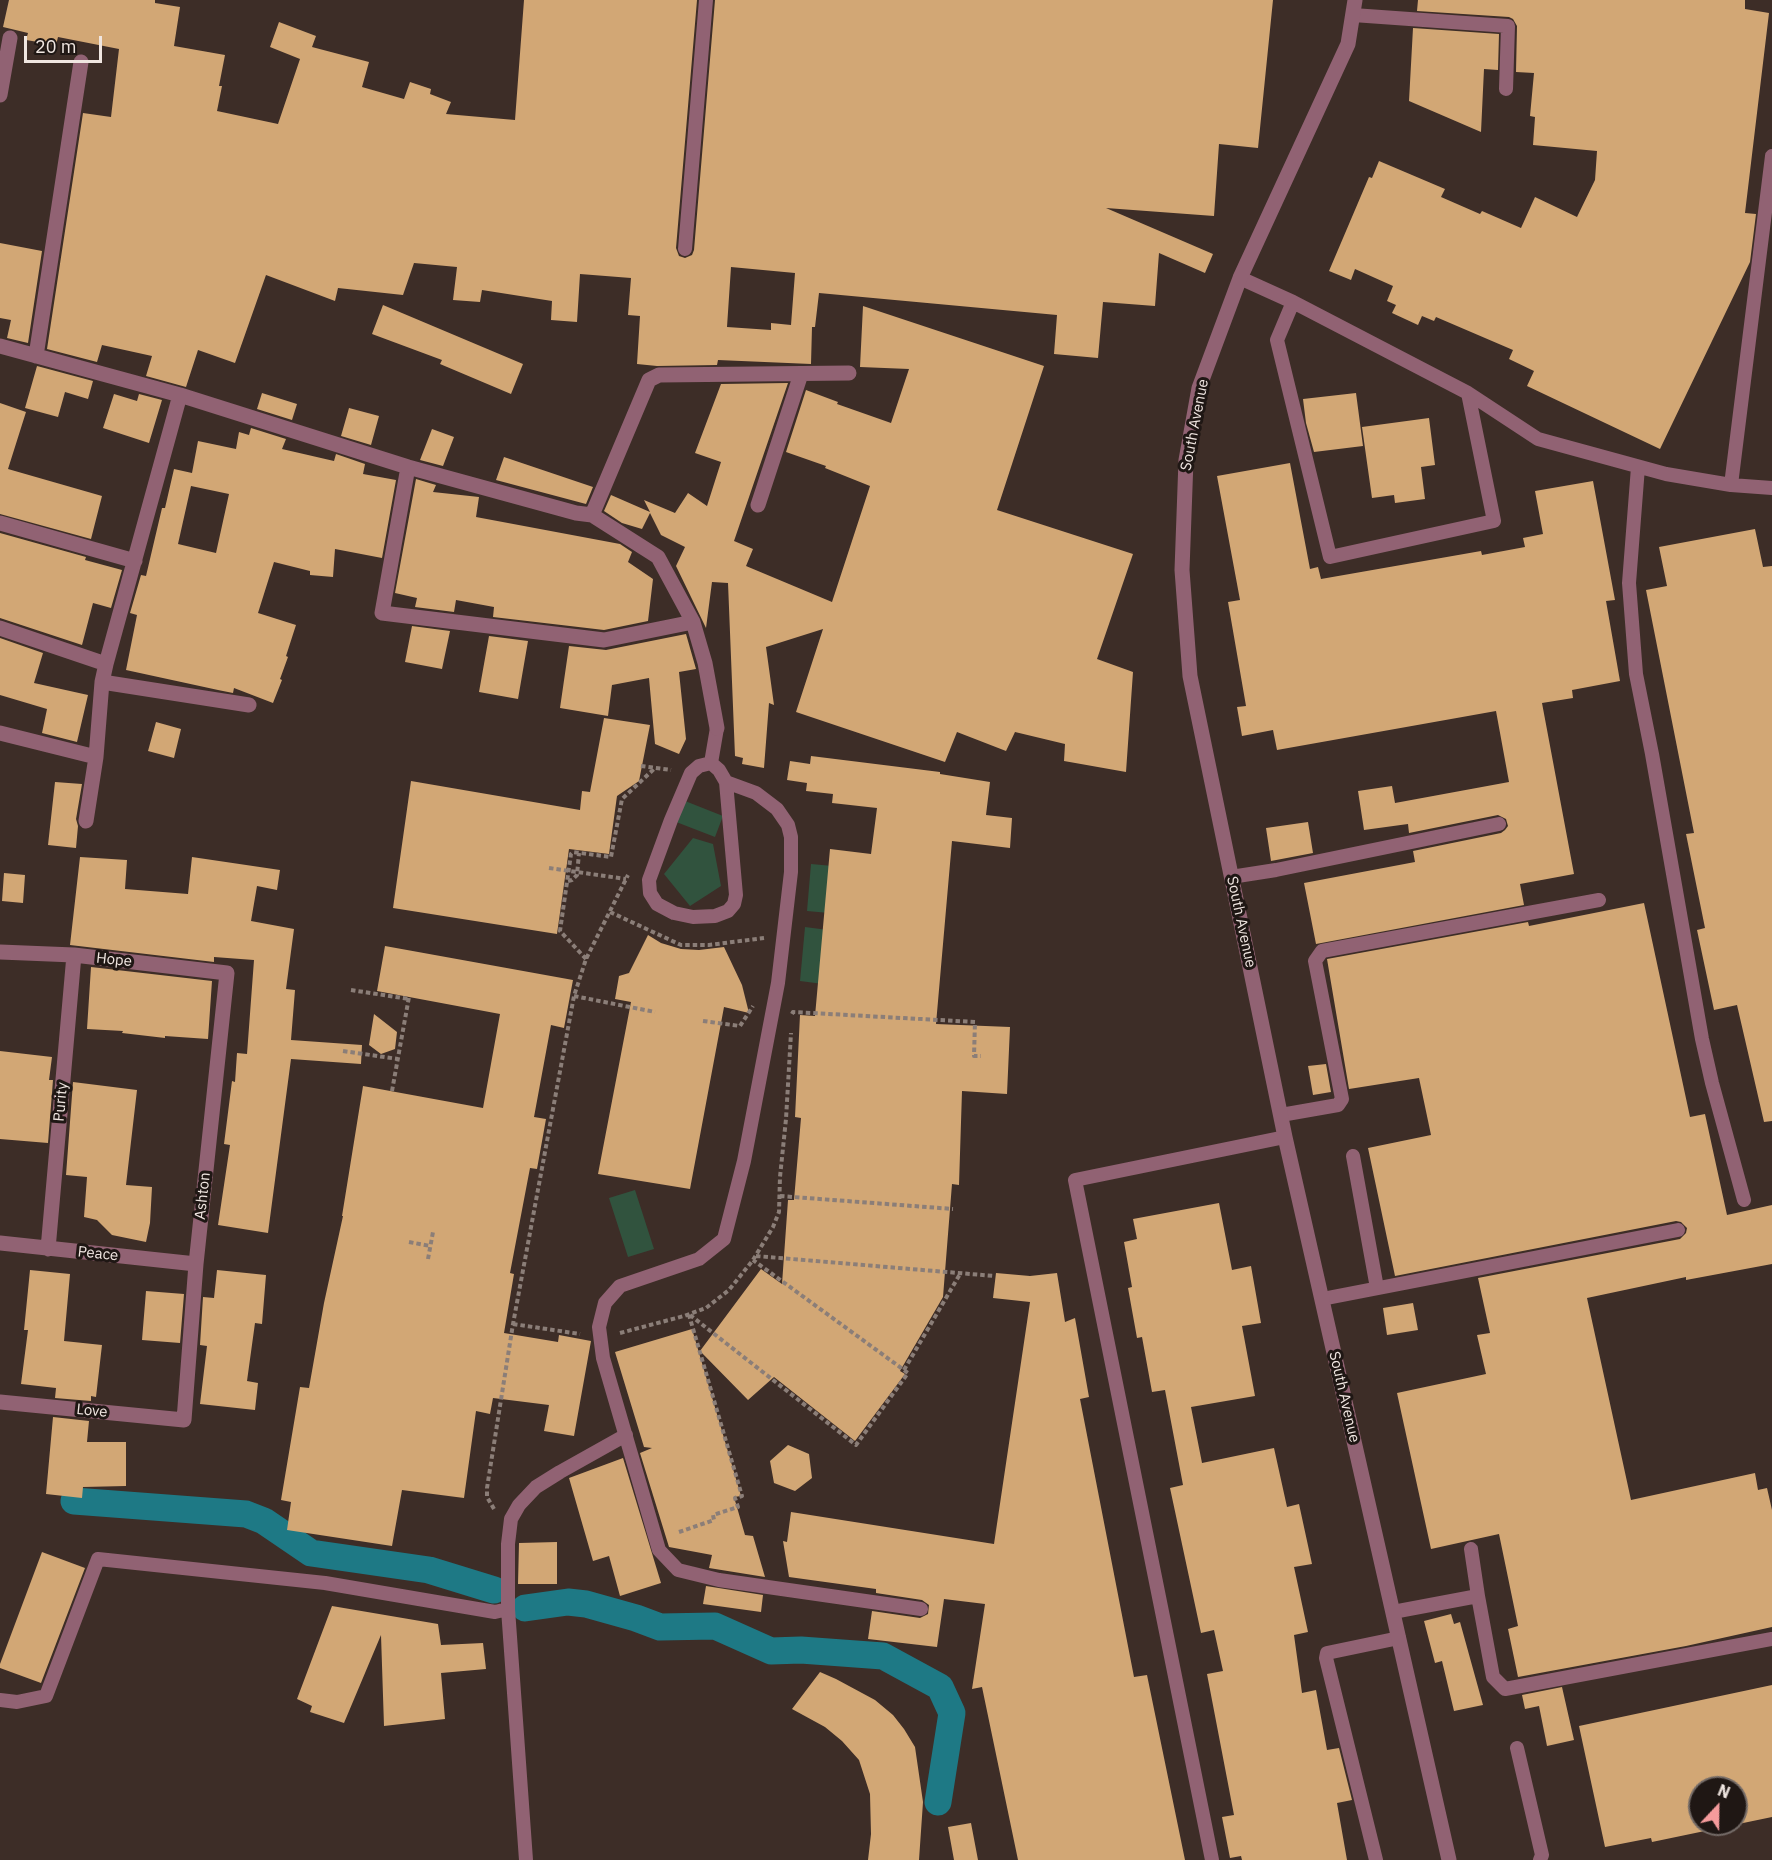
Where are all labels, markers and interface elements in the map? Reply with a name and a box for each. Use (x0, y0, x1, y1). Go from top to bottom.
scale bar (27, 24, 105, 62)
text: 20 m (35, 35, 77, 58)
street label: South Avenue (1177, 378, 1213, 472)
street label: South Avenue (1223, 875, 1259, 969)
street label: Hope (95, 949, 133, 971)
street label: Purity (50, 1081, 72, 1123)
street label: Ashton (192, 1171, 214, 1221)
street label: Peace (77, 1243, 119, 1265)
street label: South Avenue (1325, 1350, 1363, 1444)
street label: Love (76, 1400, 108, 1422)
north arrow (1688, 1776, 1748, 1836)
text: N (1715, 1780, 1733, 1803)

